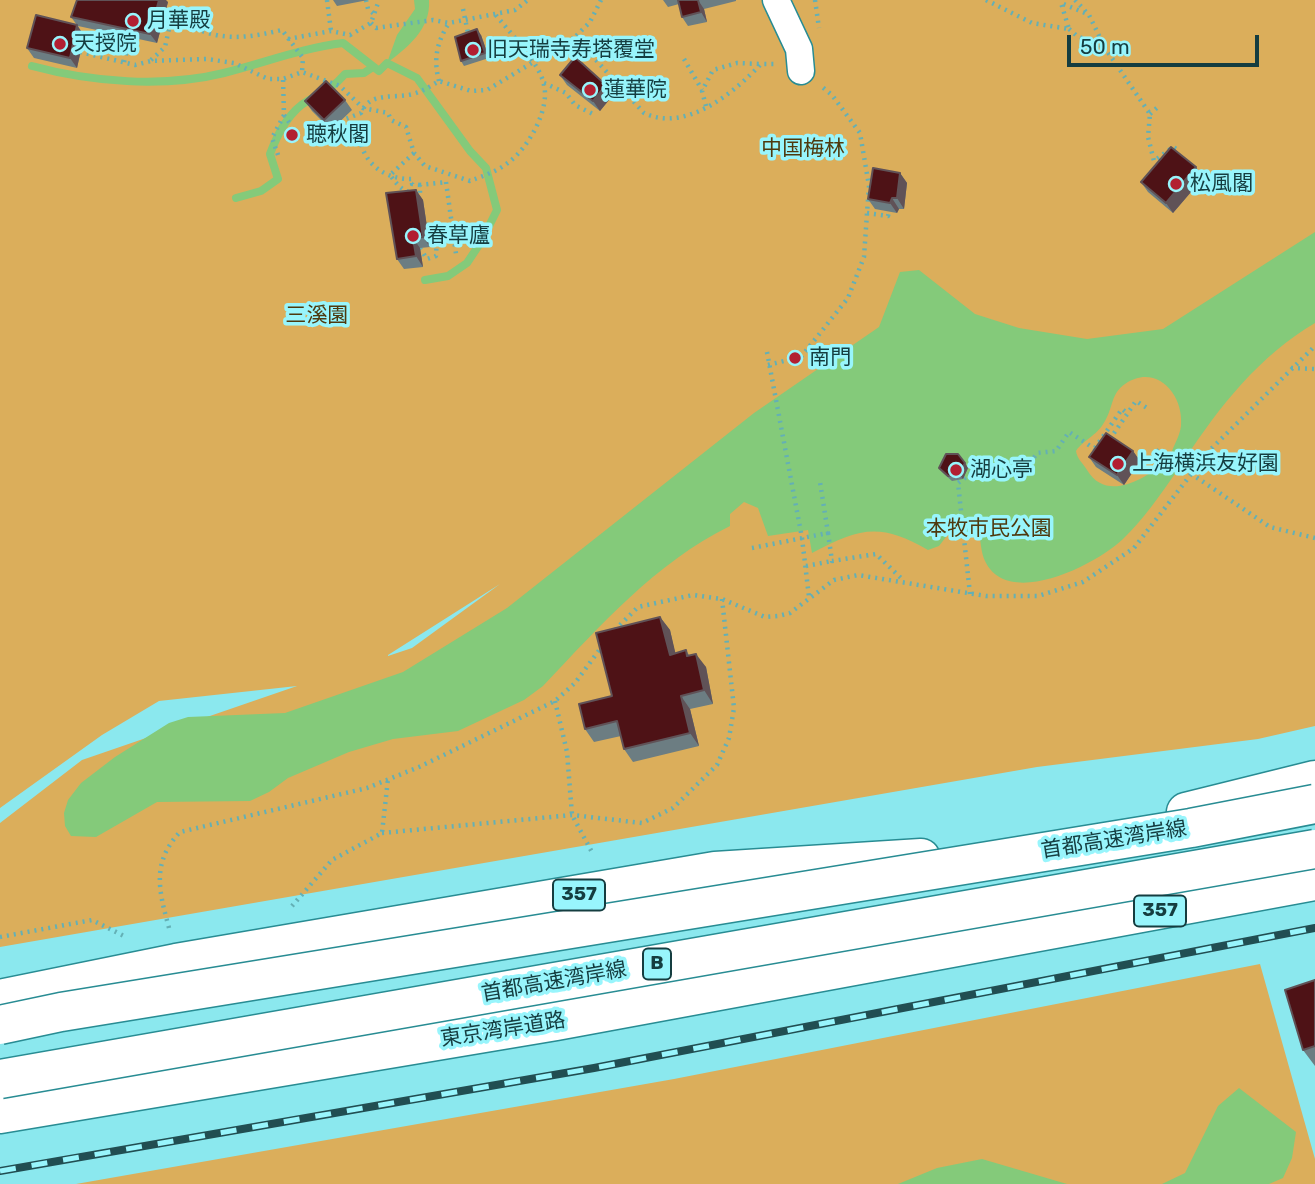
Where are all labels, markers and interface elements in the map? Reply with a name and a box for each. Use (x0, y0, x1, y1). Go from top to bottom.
place label: 月華殿 (147, 8, 210, 34)
marker: 月華殿 (125, 13, 141, 29)
scale bar (1070, 21, 1262, 65)
place label: 天授院 (74, 31, 137, 57)
text: 50 m (1080, 34, 1130, 59)
marker: 天授院 (52, 36, 68, 52)
place label: 旧天瑞寺寿塔覆堂 (487, 37, 655, 63)
marker: 旧天瑞寺寿塔覆堂 (465, 42, 481, 58)
place label: 蓮華院 (604, 77, 667, 103)
marker: 蓮華院 (582, 82, 598, 98)
place label: 聴秋閣 (306, 122, 369, 148)
marker: 聴秋閣 (284, 127, 300, 143)
park label: 中国梅林 (761, 136, 845, 162)
place label: 松風閣 (1190, 171, 1253, 197)
marker: 松風閣 (1168, 176, 1184, 192)
place label: 春草廬 (427, 223, 490, 249)
marker: 春草廬 (405, 228, 421, 244)
park label: 三溪園 (286, 303, 348, 329)
place label: 南門 (809, 345, 851, 371)
marker: 南門 (787, 350, 803, 366)
place label: 上海横浜友好園 (1132, 451, 1279, 477)
marker: 上海横浜友好園 (1110, 456, 1126, 472)
place label: 湖心亭 (970, 457, 1033, 483)
marker: 湖心亭 (948, 462, 964, 478)
park label: 本牧市民公園 (926, 516, 1052, 542)
street label: 首都高速湾岸線 (1039, 816, 1189, 864)
road number: 357 (553, 880, 605, 911)
road number: 357 (1134, 896, 1186, 926)
road number: B (643, 948, 671, 980)
street label: 首都高速湾岸線 (479, 957, 629, 1007)
street label: 東京湾岸道路 (439, 1008, 567, 1052)

